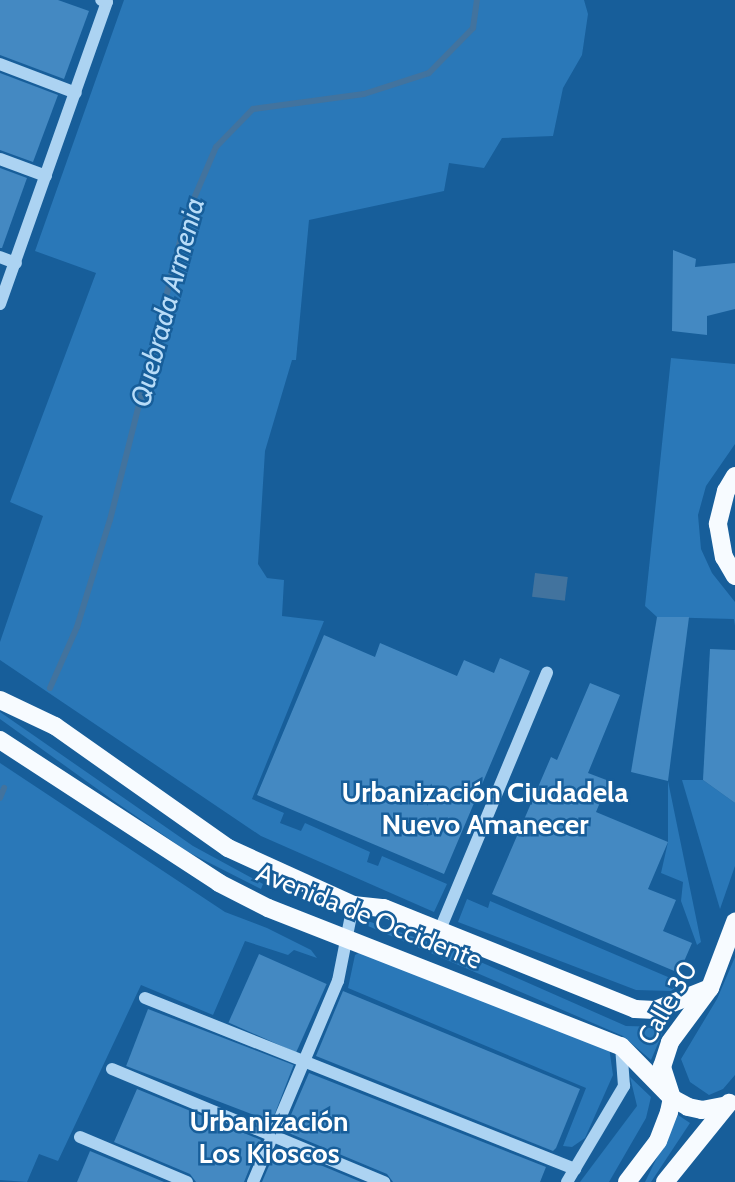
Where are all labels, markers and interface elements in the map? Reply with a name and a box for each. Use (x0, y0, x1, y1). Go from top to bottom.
water label: Quebrada Armenia (123, 194, 211, 410)
district label: Urbanización Ciudadela Nuevo Amanecer (342, 775, 628, 841)
street label: Avenida de Occidente (252, 858, 486, 976)
street label: Calle 30 (631, 955, 705, 1051)
district label: Urbanización Los Kioscos (189, 1104, 349, 1170)

